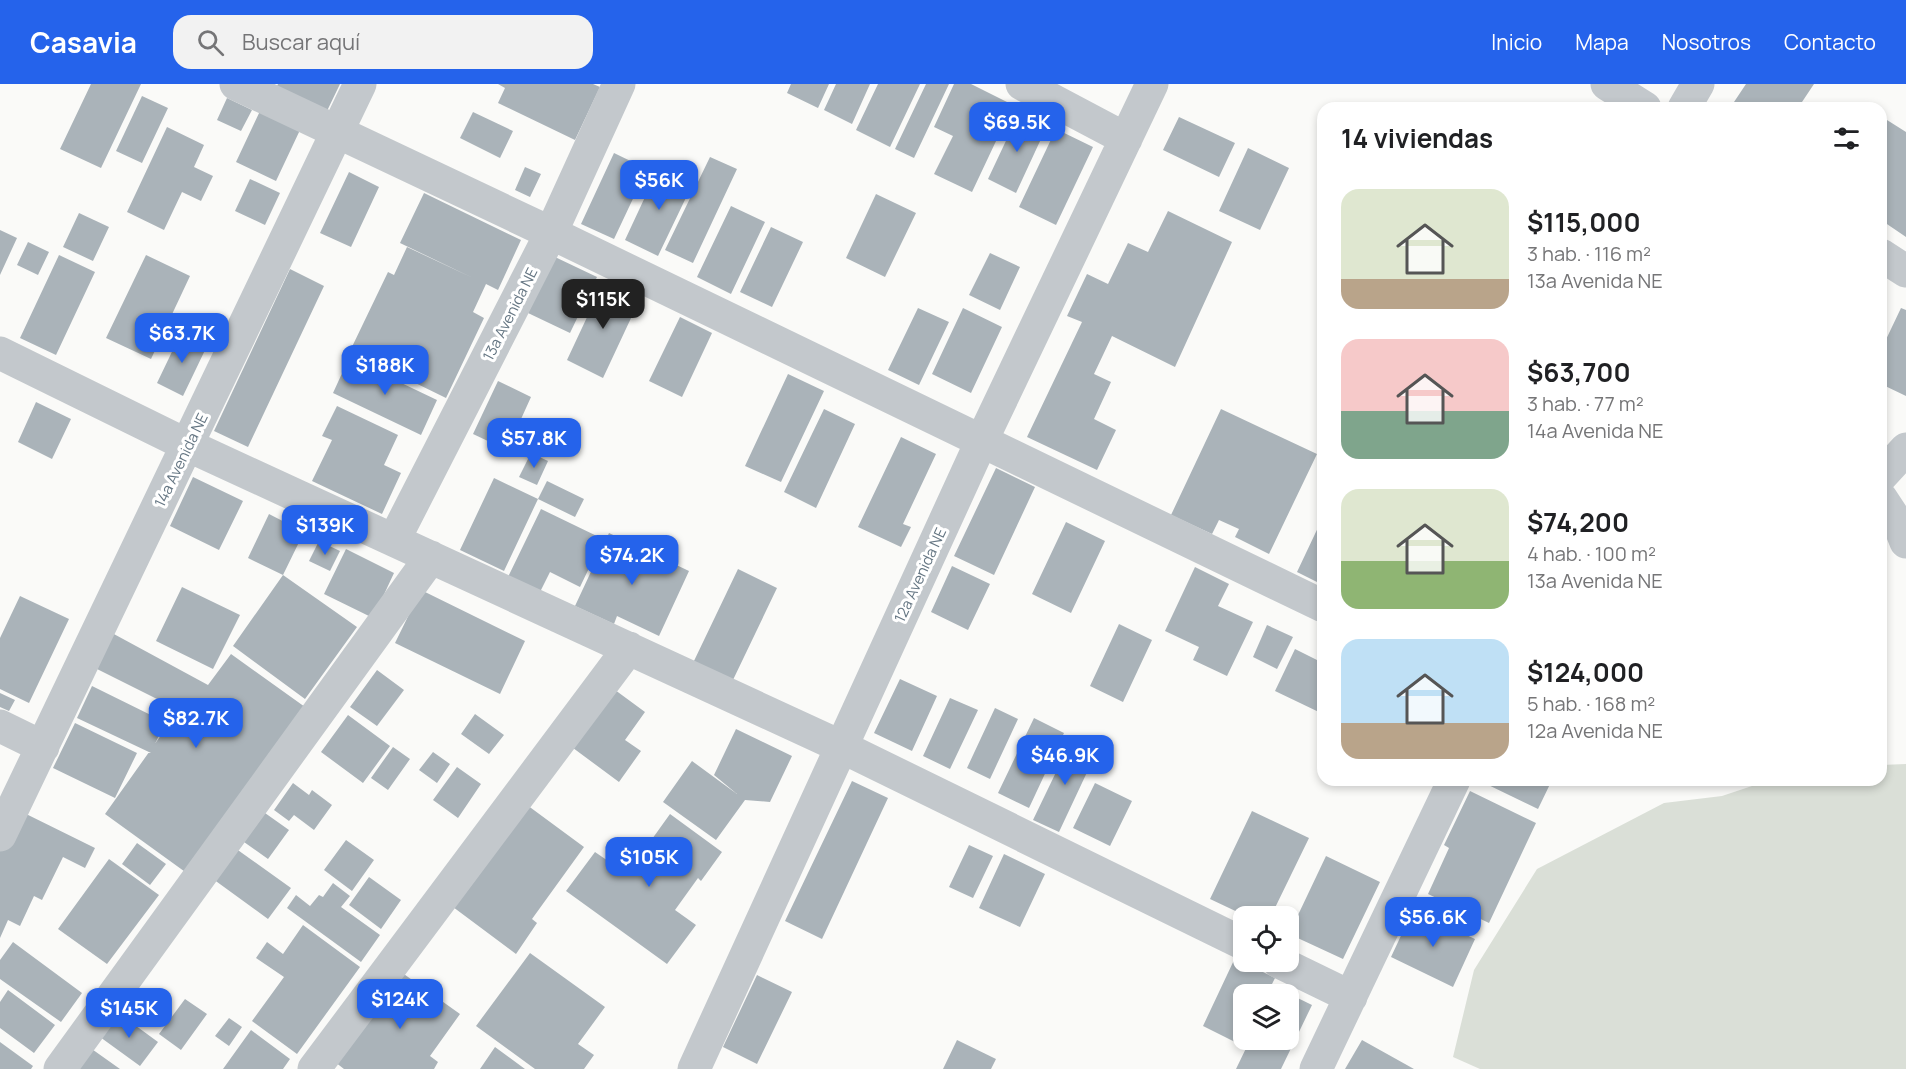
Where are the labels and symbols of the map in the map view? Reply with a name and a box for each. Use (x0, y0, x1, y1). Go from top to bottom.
pin: $69.5K (968, 102, 1066, 153)
pin: $56K (623, 160, 695, 211)
street label: 13a Avenida NE (478, 264, 542, 364)
pin: $115K (561, 279, 645, 330)
pin: $63.7K (133, 313, 231, 364)
pin: $188K (343, 345, 427, 396)
street label: 14a Avenida NE (149, 409, 213, 511)
pin: $57.8K (485, 418, 583, 469)
pin: $139K (283, 505, 367, 556)
street label: 12a Avenida NE (889, 524, 951, 626)
pin: $74.2K (583, 535, 681, 586)
pin: $82.7K (147, 698, 245, 749)
pin: $46.9K (1016, 735, 1114, 786)
pin: $105K (607, 837, 691, 888)
pin: $56.6K (1384, 897, 1482, 948)
pin: $124K (358, 979, 442, 1030)
pin: $145K (87, 988, 171, 1039)

